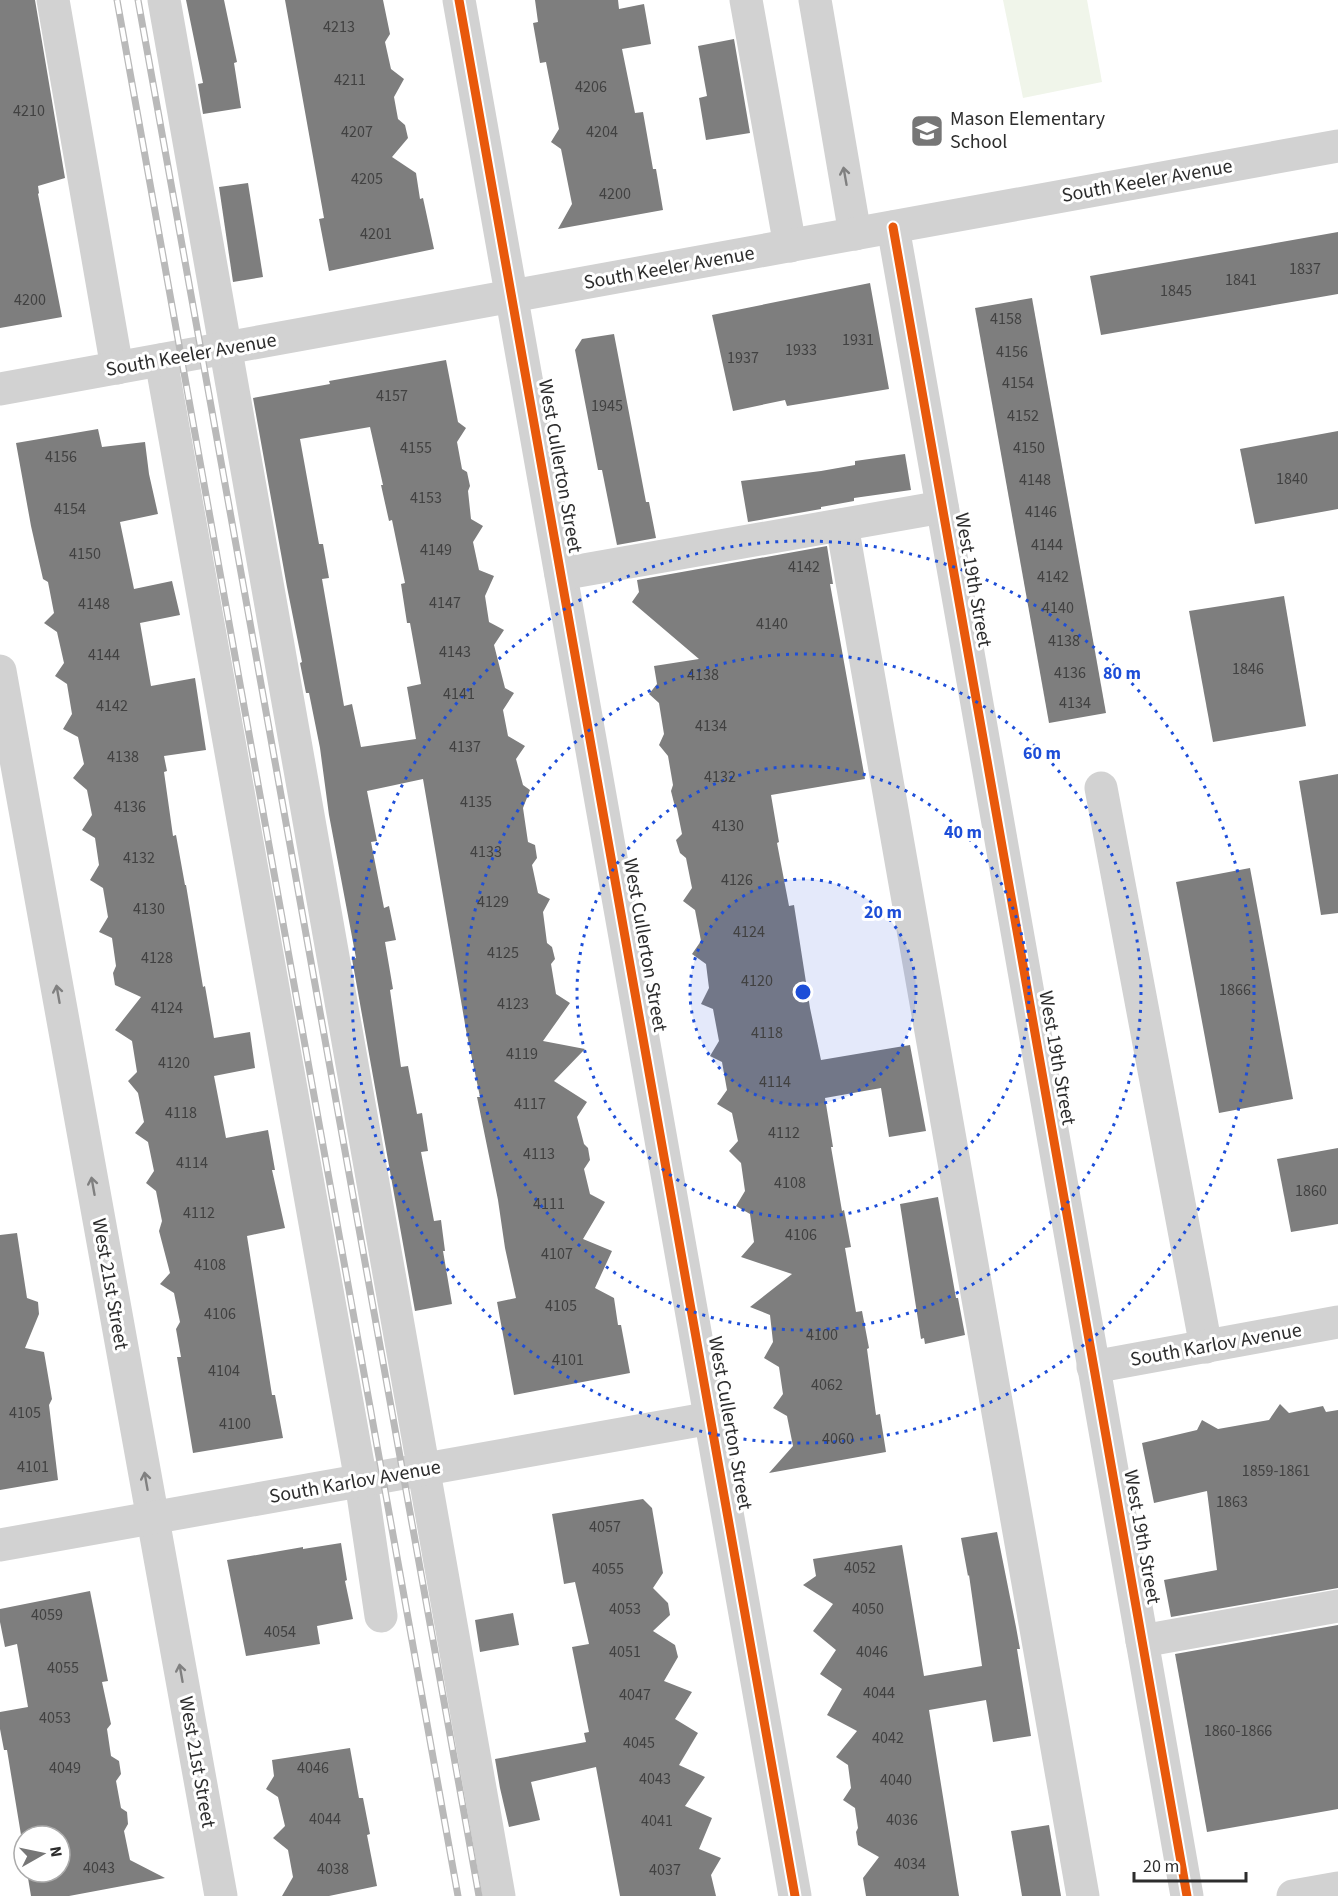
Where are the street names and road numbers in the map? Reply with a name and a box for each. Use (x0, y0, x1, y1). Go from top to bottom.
street label: South Keeler Avenue (1059, 152, 1235, 210)
street label: South Keeler Avenue (581, 239, 757, 297)
street label: South Keeler Avenue (103, 326, 279, 384)
street label: West Cullerton Street (531, 377, 589, 555)
street label: West 19th Street (947, 511, 999, 650)
street label: West Cullerton Street (616, 856, 674, 1034)
street label: West 19th Street (1031, 989, 1083, 1128)
street label: West 21st Street (85, 1216, 135, 1352)
street label: South Karlov Avenue (1128, 1316, 1304, 1374)
street label: West Cullerton Street (701, 1334, 759, 1512)
street label: South Karlov Avenue (267, 1453, 443, 1511)
street label: West 19th Street (1116, 1468, 1168, 1607)
street label: West 21st Street (172, 1694, 222, 1830)

